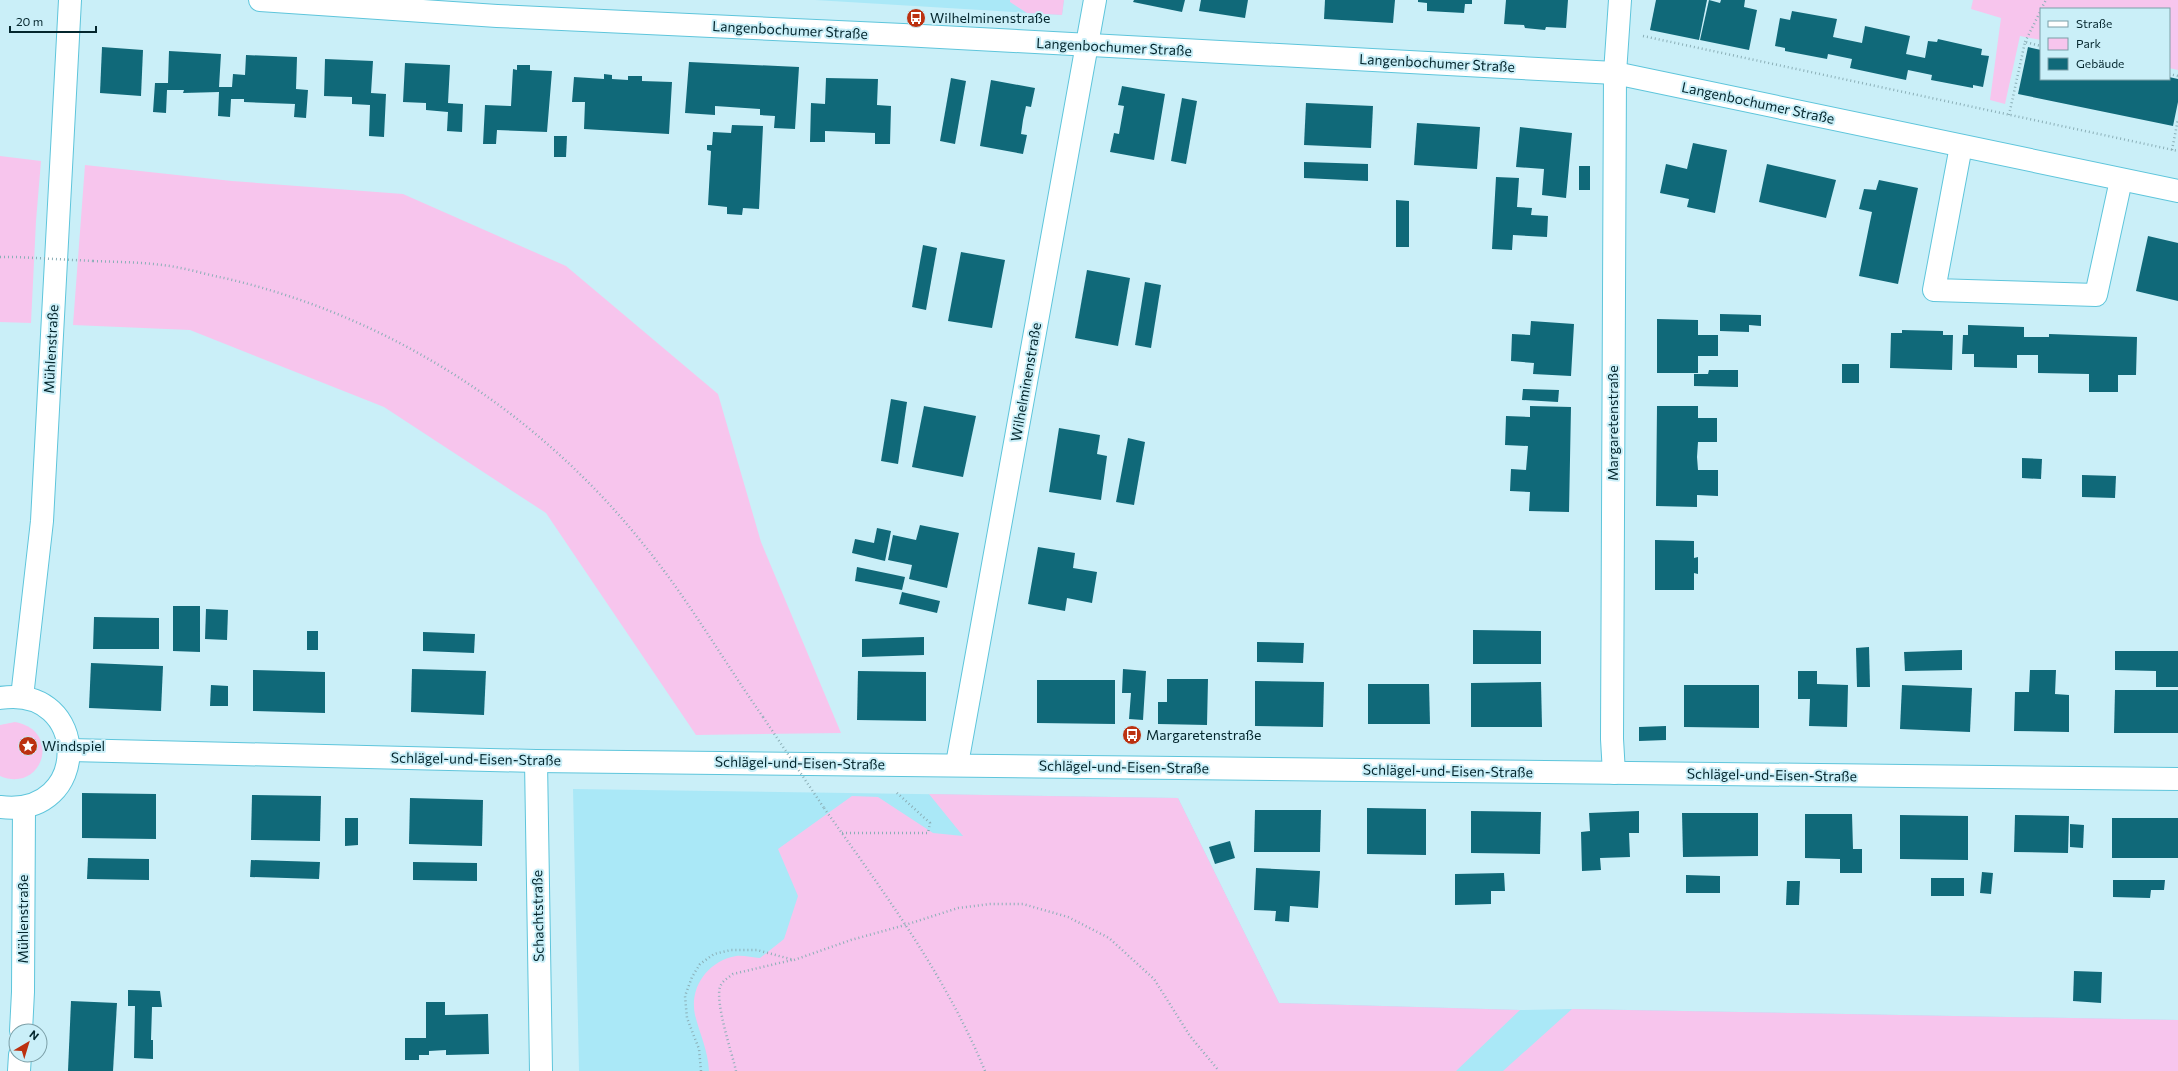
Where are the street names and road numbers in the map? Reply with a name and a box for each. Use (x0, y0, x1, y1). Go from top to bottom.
street label: Langenbochumer Straße (712, 17, 868, 42)
street label: Langenbochumer Straße (1036, 34, 1192, 59)
street label: Langenbochumer Straße (1359, 50, 1515, 75)
street label: Langenbochumer Straße (1680, 78, 1836, 127)
street label: Mühlenstraße (40, 304, 61, 394)
street label: Wilhelminenstraße (1007, 321, 1044, 443)
street label: Margaretenstraße (1604, 365, 1621, 481)
street label: Schlägel-und-Eisen-Straße (391, 749, 561, 768)
street label: Schlägel-und-Eisen-Straße (715, 753, 885, 772)
street label: Schlägel-und-Eisen-Straße (1039, 757, 1209, 776)
street label: Schlägel-und-Eisen-Straße (1363, 761, 1533, 780)
street label: Schlägel-und-Eisen-Straße (1687, 765, 1857, 784)
street label: Schachtstraße (528, 870, 547, 962)
street label: Mühlenstraße (14, 875, 31, 963)

